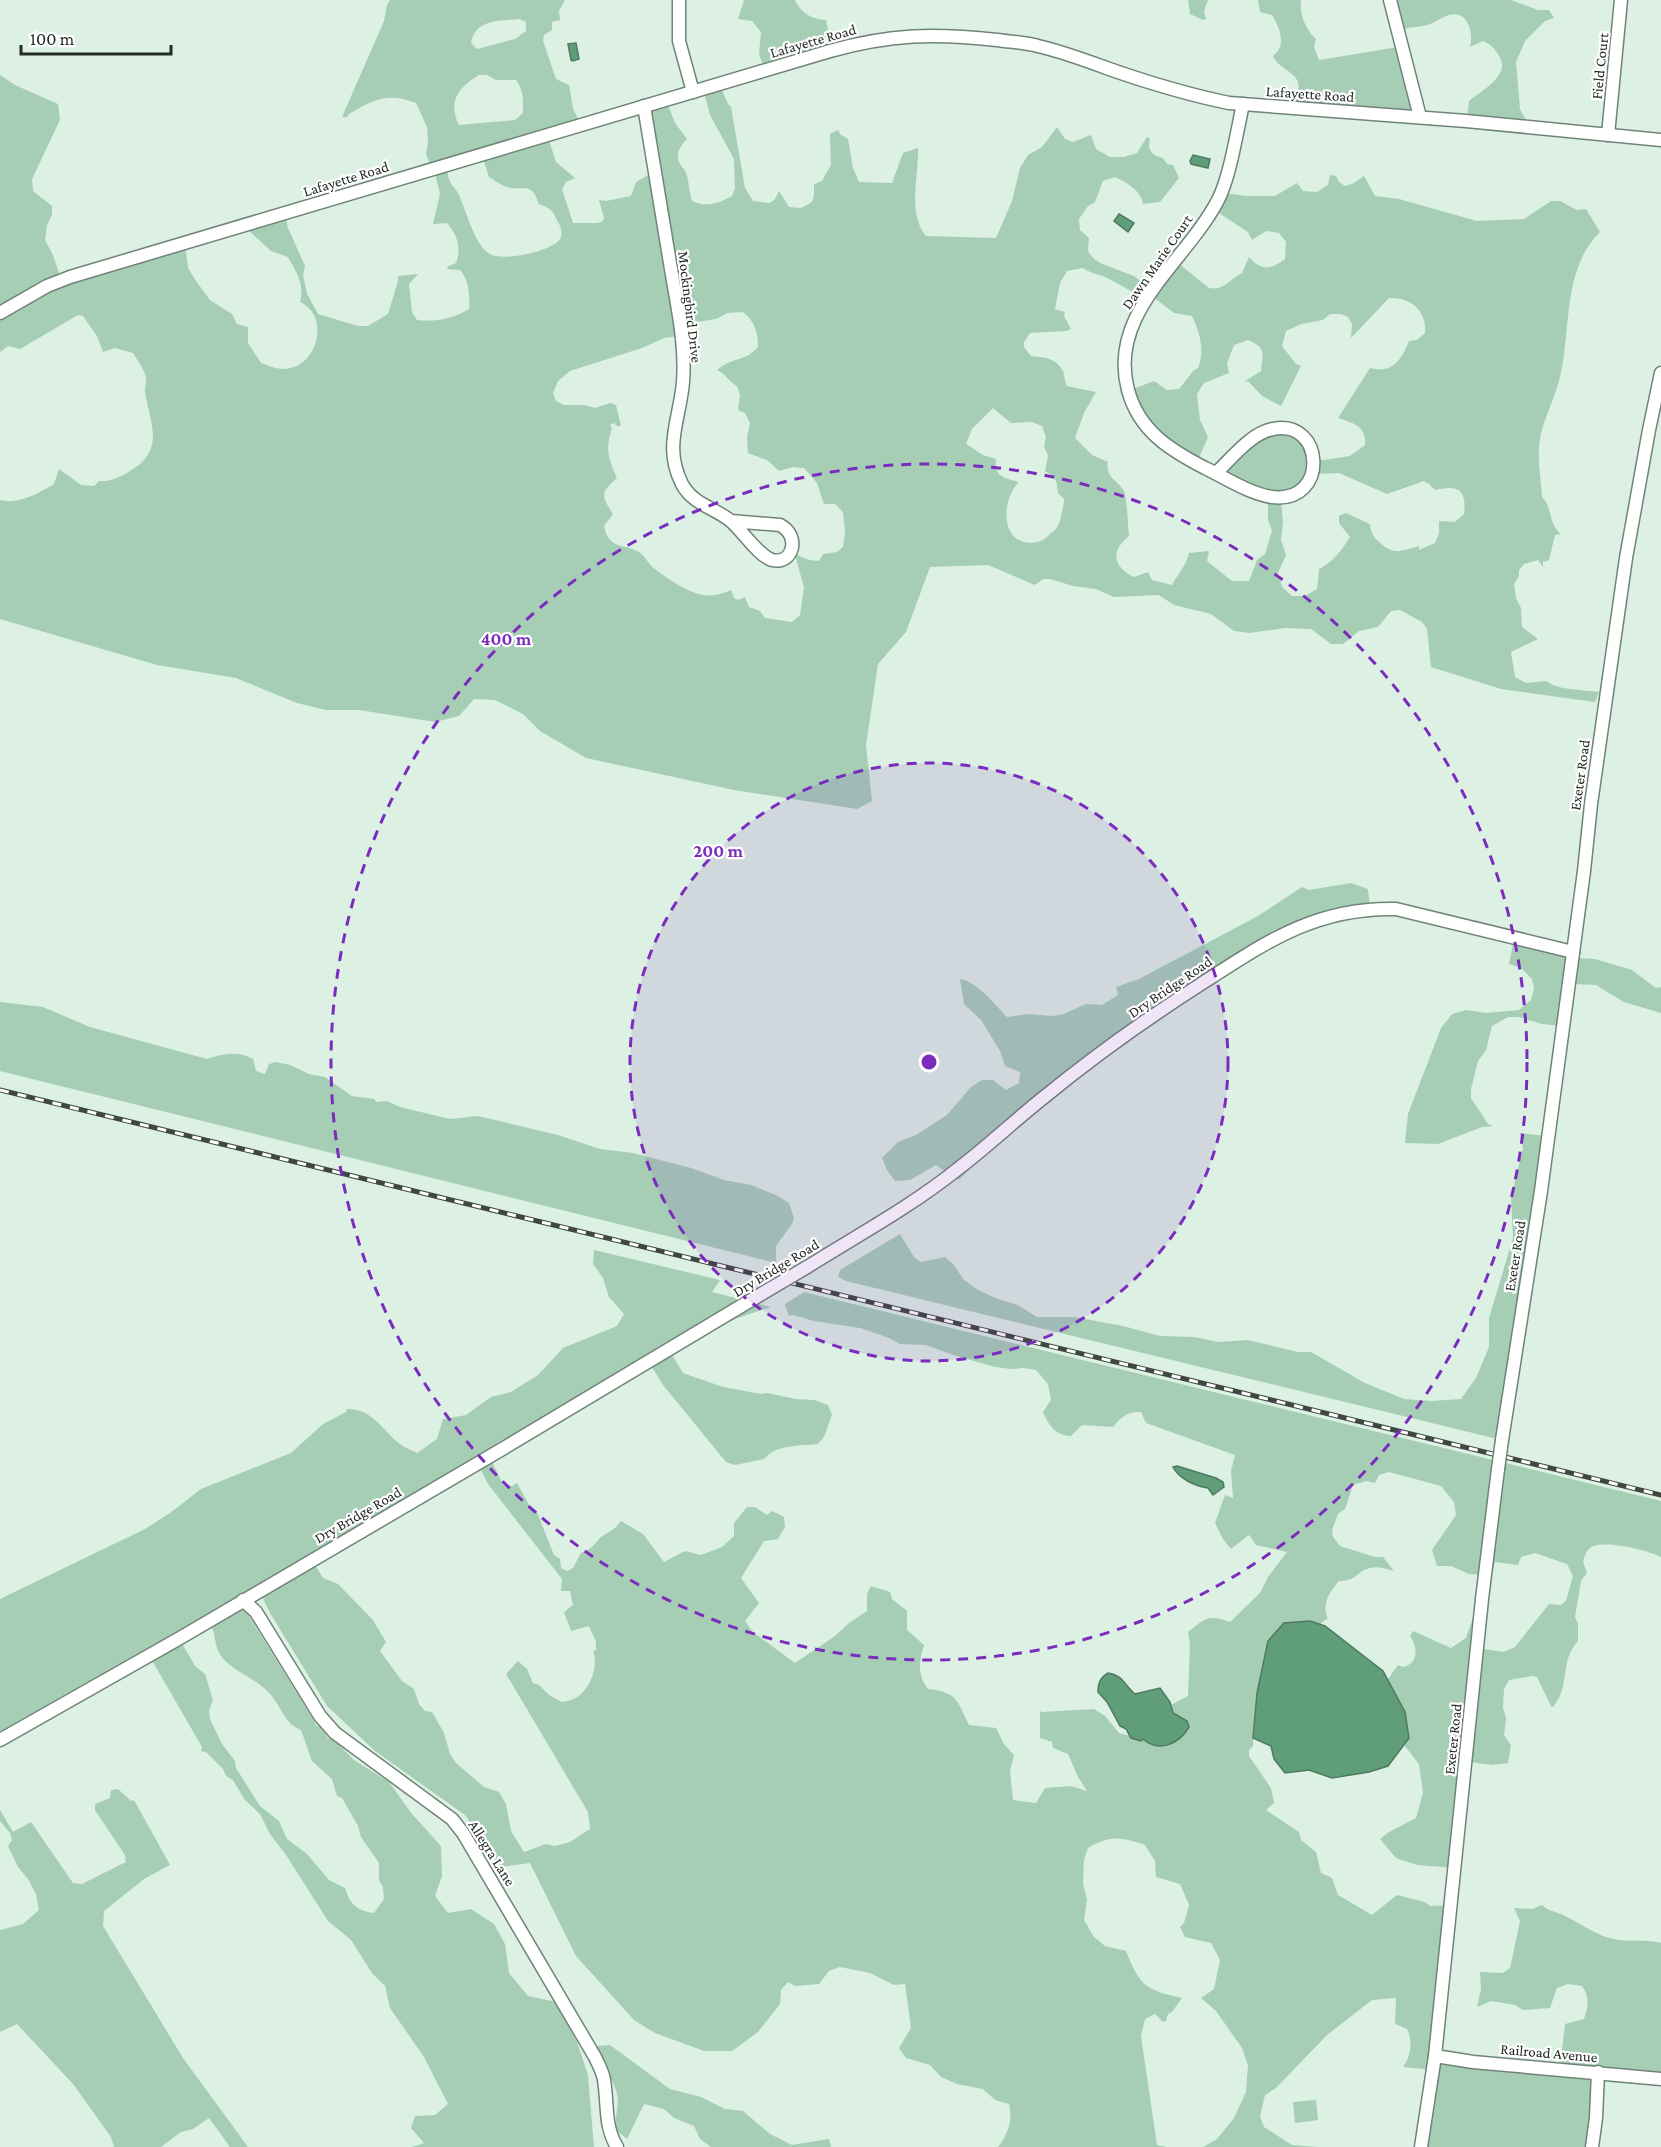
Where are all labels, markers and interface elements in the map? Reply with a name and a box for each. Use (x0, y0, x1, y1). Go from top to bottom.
scale bar (21, 18, 171, 56)
street label: Lafayette Road (768, 21, 858, 62)
text: 100 m (30, 29, 75, 49)
street label: Field Court (1589, 31, 1612, 100)
street label: Lafayette Road (1265, 83, 1355, 106)
street label: Lafayette Road (301, 158, 391, 201)
street label: Dawn Marie Court (1119, 211, 1196, 312)
street label: Mockingbird Drive (674, 250, 705, 364)
text: 400 m (481, 629, 532, 649)
street label: Exeter Road (1567, 738, 1593, 811)
text: 200 m (693, 841, 744, 861)
street label: Dry Bridge Road (1125, 953, 1216, 1022)
centre of rings (919, 1052, 939, 1072)
street label: Exeter Road (1502, 1219, 1528, 1292)
street label: Dry Bridge Road (730, 1236, 822, 1301)
street label: Dry Bridge Road (312, 1484, 405, 1547)
street label: Exeter Road (1441, 1703, 1465, 1775)
street label: Allegra Lane (465, 1817, 519, 1890)
street label: Railroad Avenue (1500, 2041, 1599, 2065)

